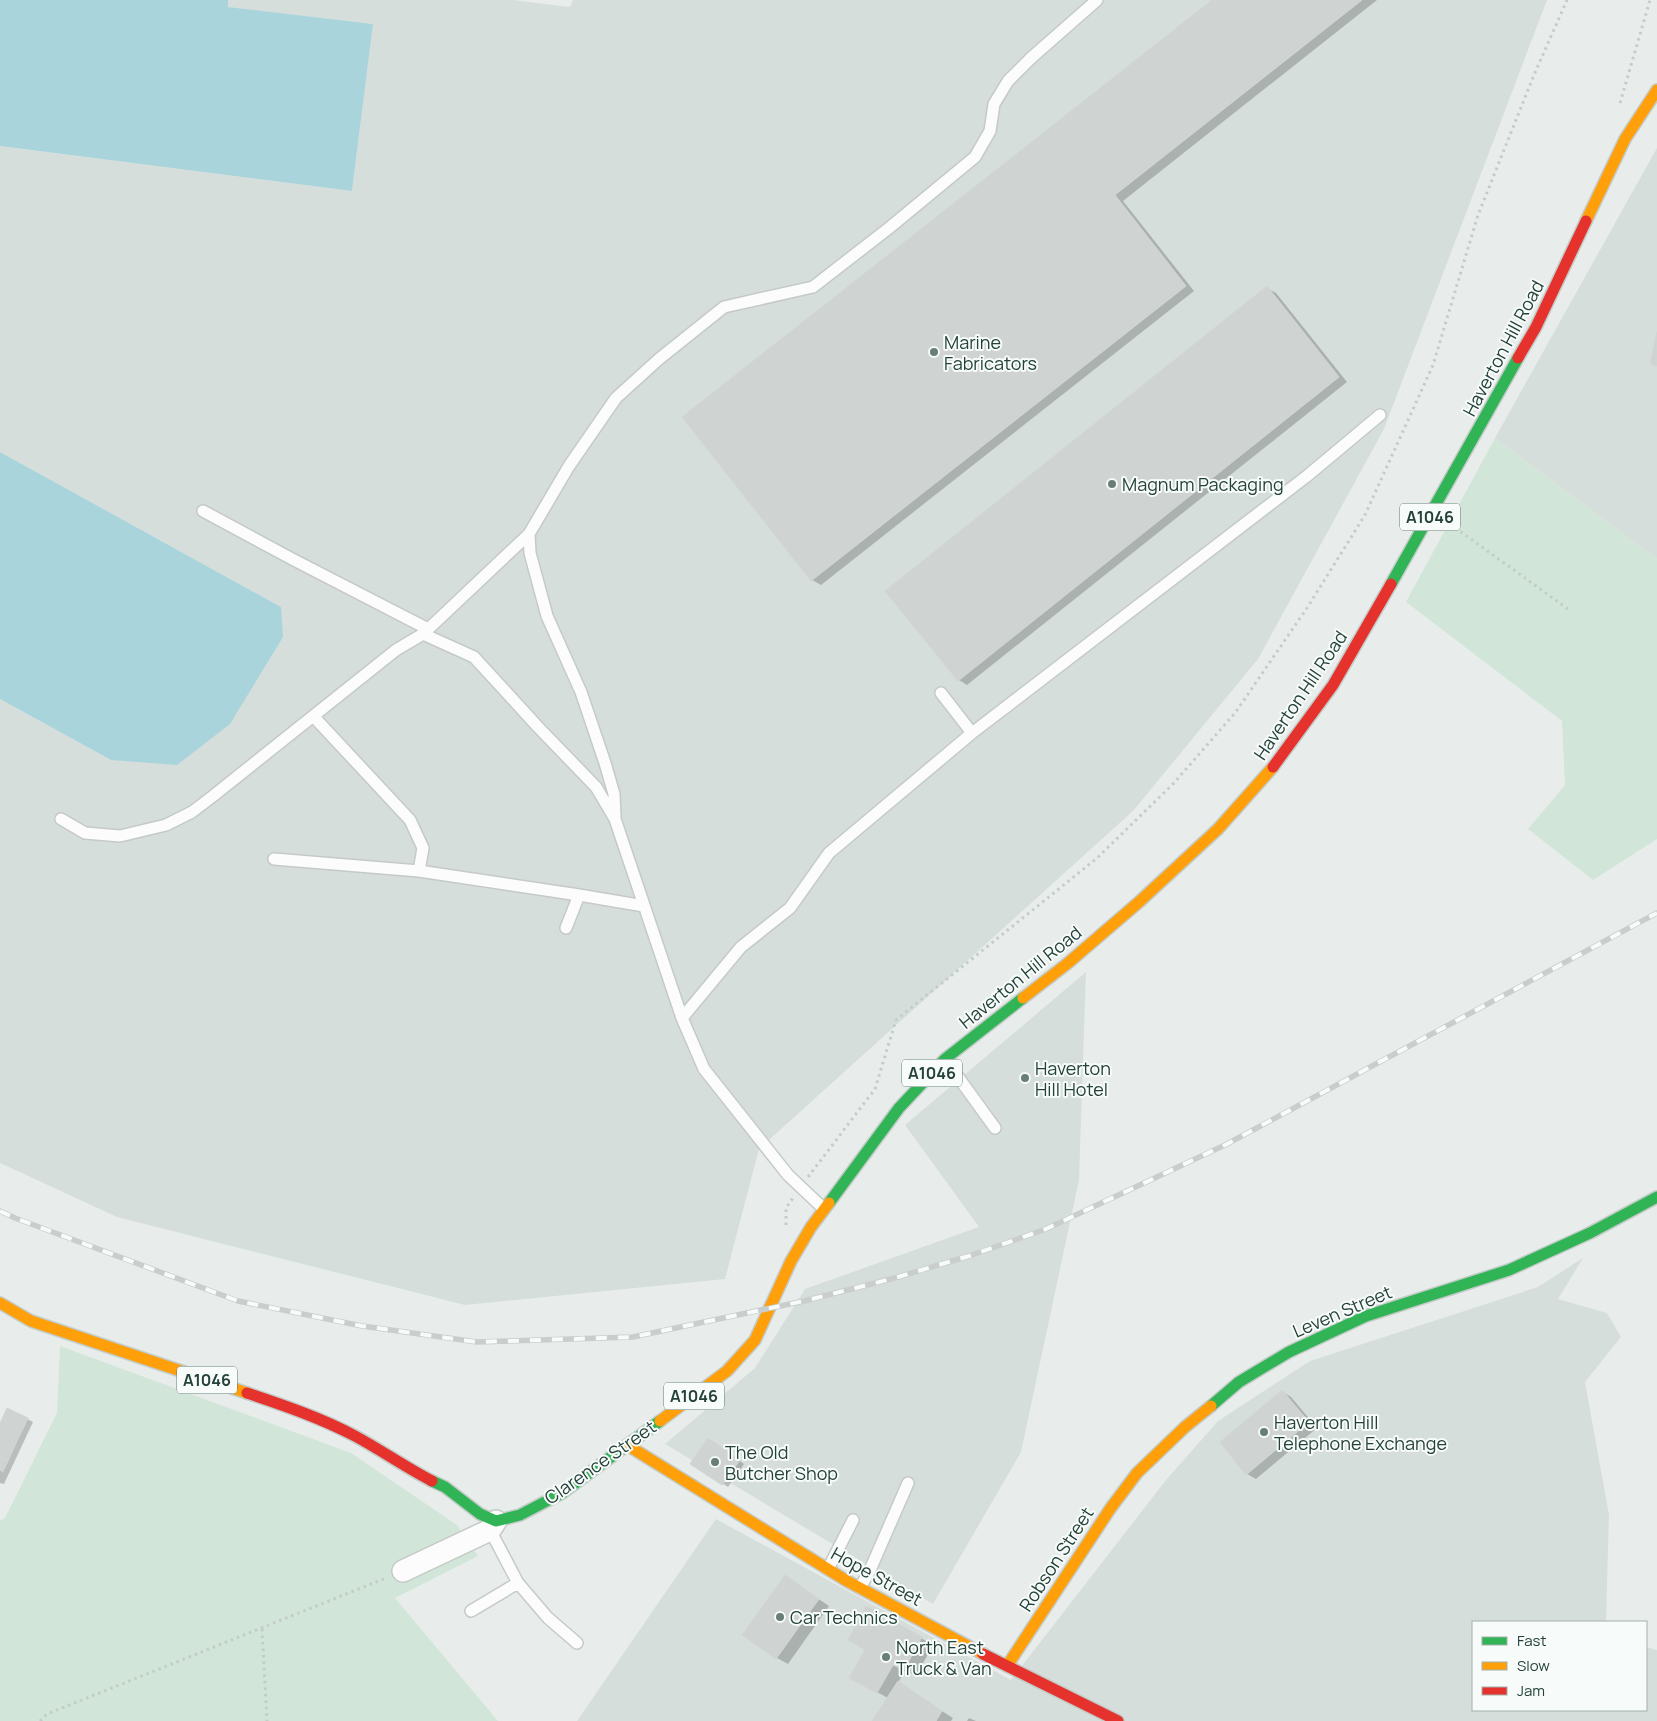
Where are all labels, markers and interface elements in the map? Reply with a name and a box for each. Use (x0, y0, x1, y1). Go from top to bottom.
street label: Haverton Hill Road (1457, 276, 1549, 420)
place label: Marine Fabricators (944, 330, 1037, 375)
marker: Marine Fabricators (928, 346, 940, 358)
place label: Magnum Packaging (1122, 472, 1284, 496)
marker: Magnum Packaging (1106, 478, 1118, 490)
road number: A1046 (1400, 504, 1460, 530)
street label: Haverton Hill Road (1248, 626, 1352, 764)
street label: Haverton Hill Road (954, 920, 1086, 1034)
place label: Haverton Hill Hotel (1035, 1056, 1111, 1101)
road number: A1046 (902, 1060, 962, 1086)
marker: Haverton Hill Hotel (1019, 1072, 1031, 1084)
street label: Leven Street (1289, 1279, 1395, 1343)
road number: A1046 (177, 1366, 237, 1394)
road number: A1046 (664, 1382, 724, 1410)
place label: Haverton Hill Telephone Exchange (1274, 1410, 1447, 1455)
street label: Clarence Street (539, 1415, 661, 1509)
marker: Haverton Hill Telephone Exchange (1258, 1426, 1270, 1438)
place label: The Old Butcher Shop (725, 1440, 838, 1485)
marker: The Old Butcher Shop (709, 1456, 721, 1468)
street label: Robson Street (1013, 1502, 1099, 1616)
street label: Hope Street (827, 1541, 927, 1611)
place label: Car Technics (790, 1605, 898, 1629)
marker: Car Technics (774, 1611, 786, 1623)
legend (1472, 1621, 1647, 1711)
text: Fast (1517, 1630, 1546, 1651)
place label: North East Truck & Van (896, 1635, 992, 1680)
marker: North East Truck & Van (880, 1651, 892, 1663)
text: Slow (1517, 1655, 1550, 1676)
text: Jam (1517, 1680, 1545, 1701)

